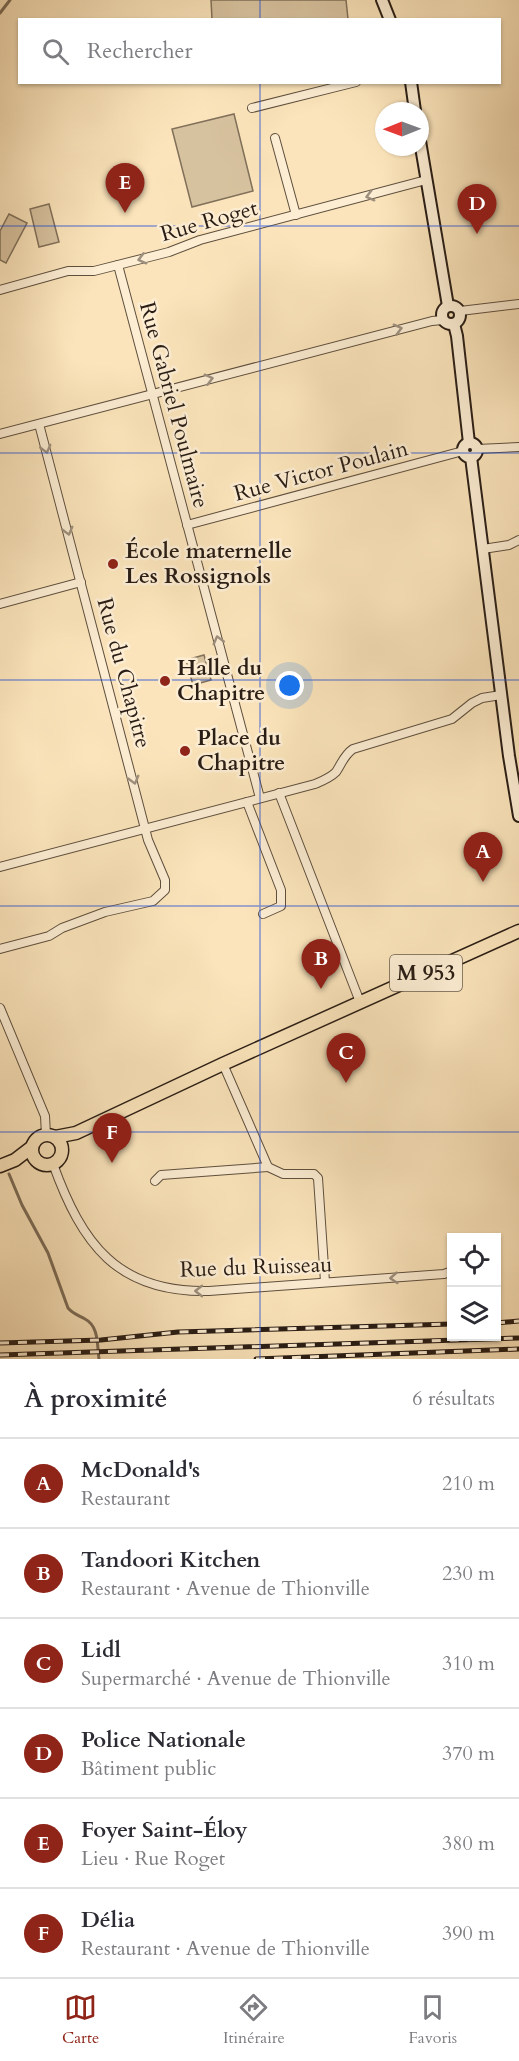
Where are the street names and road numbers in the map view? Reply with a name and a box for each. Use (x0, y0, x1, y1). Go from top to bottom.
street label: Rue Roget (157, 193, 261, 249)
street label: Rue Gabriel Poulmaire (132, 298, 216, 512)
street label: Rue Victor Poulain (231, 433, 412, 509)
street label: Rue du Chapitre (90, 595, 158, 751)
road number: M 953 (390, 955, 462, 991)
street label: Rue du Ruisseau (179, 1249, 333, 1285)

